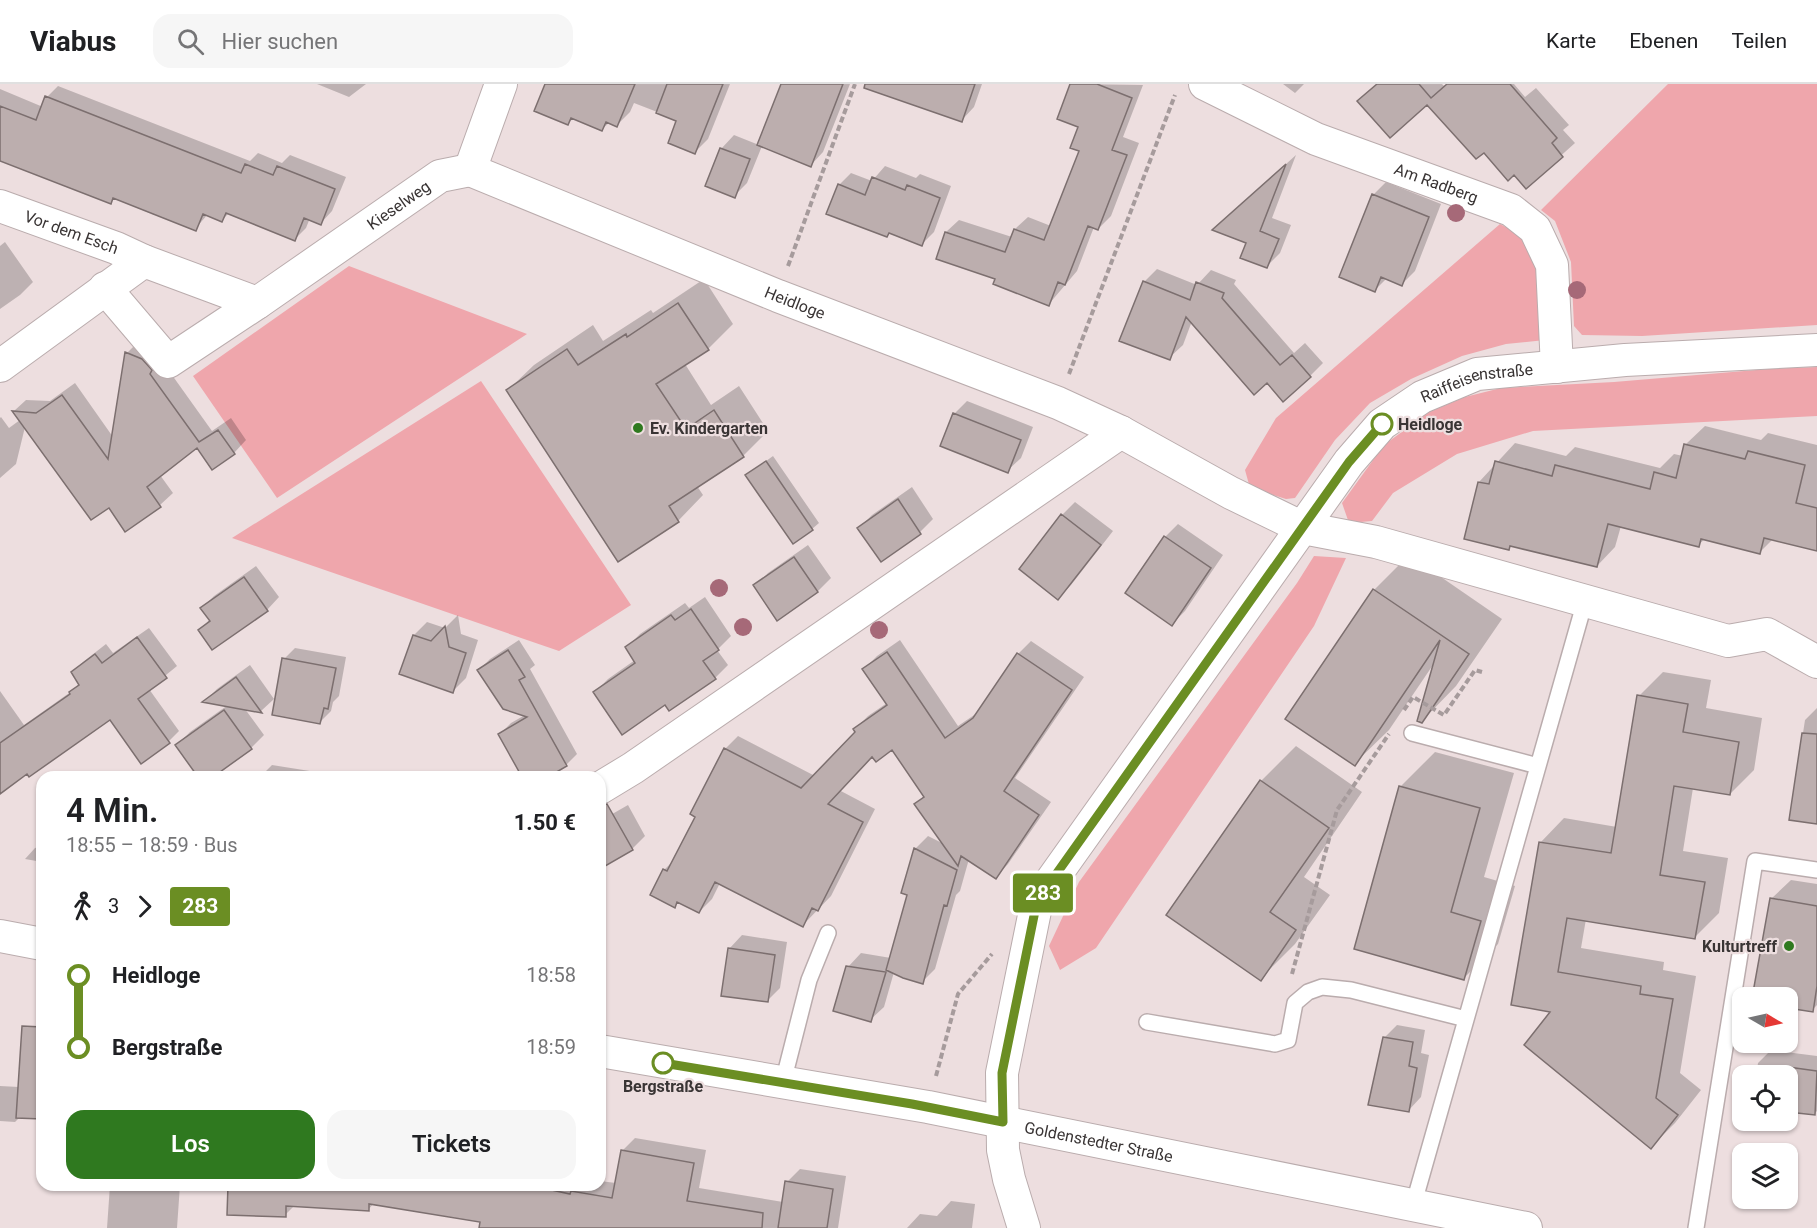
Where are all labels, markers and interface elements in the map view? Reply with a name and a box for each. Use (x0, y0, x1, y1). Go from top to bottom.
search box (153, 14, 573, 68)
text: Viabus (30, 25, 117, 58)
icon: search (174, 25, 207, 58)
text: Hier suchen (222, 29, 338, 54)
text: Karte (1546, 29, 1596, 53)
text: Ebenen (1629, 29, 1698, 53)
text: Teilen (1731, 29, 1787, 53)
street label: Am Radberg (1392, 159, 1481, 207)
street label: Kieselweg (364, 177, 434, 234)
street label: Vor dem Esch (22, 207, 121, 258)
street label: Heidloge (762, 283, 828, 323)
street label: Raiffeisenstraße (1418, 360, 1534, 407)
marker: Heidloge (1371, 413, 1393, 435)
place label: Heidloge (1398, 415, 1463, 434)
place label: Ev. Kindergarten (650, 419, 768, 438)
marker: Ev. Kindergarten (631, 421, 645, 435)
text: 4 Min. (66, 791, 158, 830)
text: 1.50 € (514, 810, 576, 835)
text: 18:55 – 18:59 · Bus (66, 833, 238, 857)
line badge: 283 (1008, 874, 1078, 912)
text: 283 (1025, 881, 1061, 905)
icon: walk (66, 890, 99, 923)
icon: forward (128, 890, 161, 923)
text: 3 (108, 894, 119, 918)
text: 283 (182, 894, 218, 918)
place label: Kulturtreff (1702, 937, 1777, 956)
marker: Kulturtreff (1782, 939, 1796, 953)
text: Heidloge (112, 963, 200, 988)
text: 18:58 (526, 963, 576, 987)
north arrow (1732, 987, 1798, 1053)
map controls (1732, 987, 1798, 1209)
text: Bergstraße (112, 1035, 222, 1060)
text: 18:59 (526, 1035, 576, 1059)
marker: Bergstraße (652, 1052, 674, 1074)
button: locate (1732, 1065, 1798, 1131)
place label: Bergstraße (623, 1077, 703, 1096)
button: Los (66, 1110, 315, 1179)
button: Tickets (327, 1110, 576, 1179)
street label: Goldenstedter Straße (1023, 1118, 1175, 1166)
button: layers (1732, 1143, 1798, 1209)

